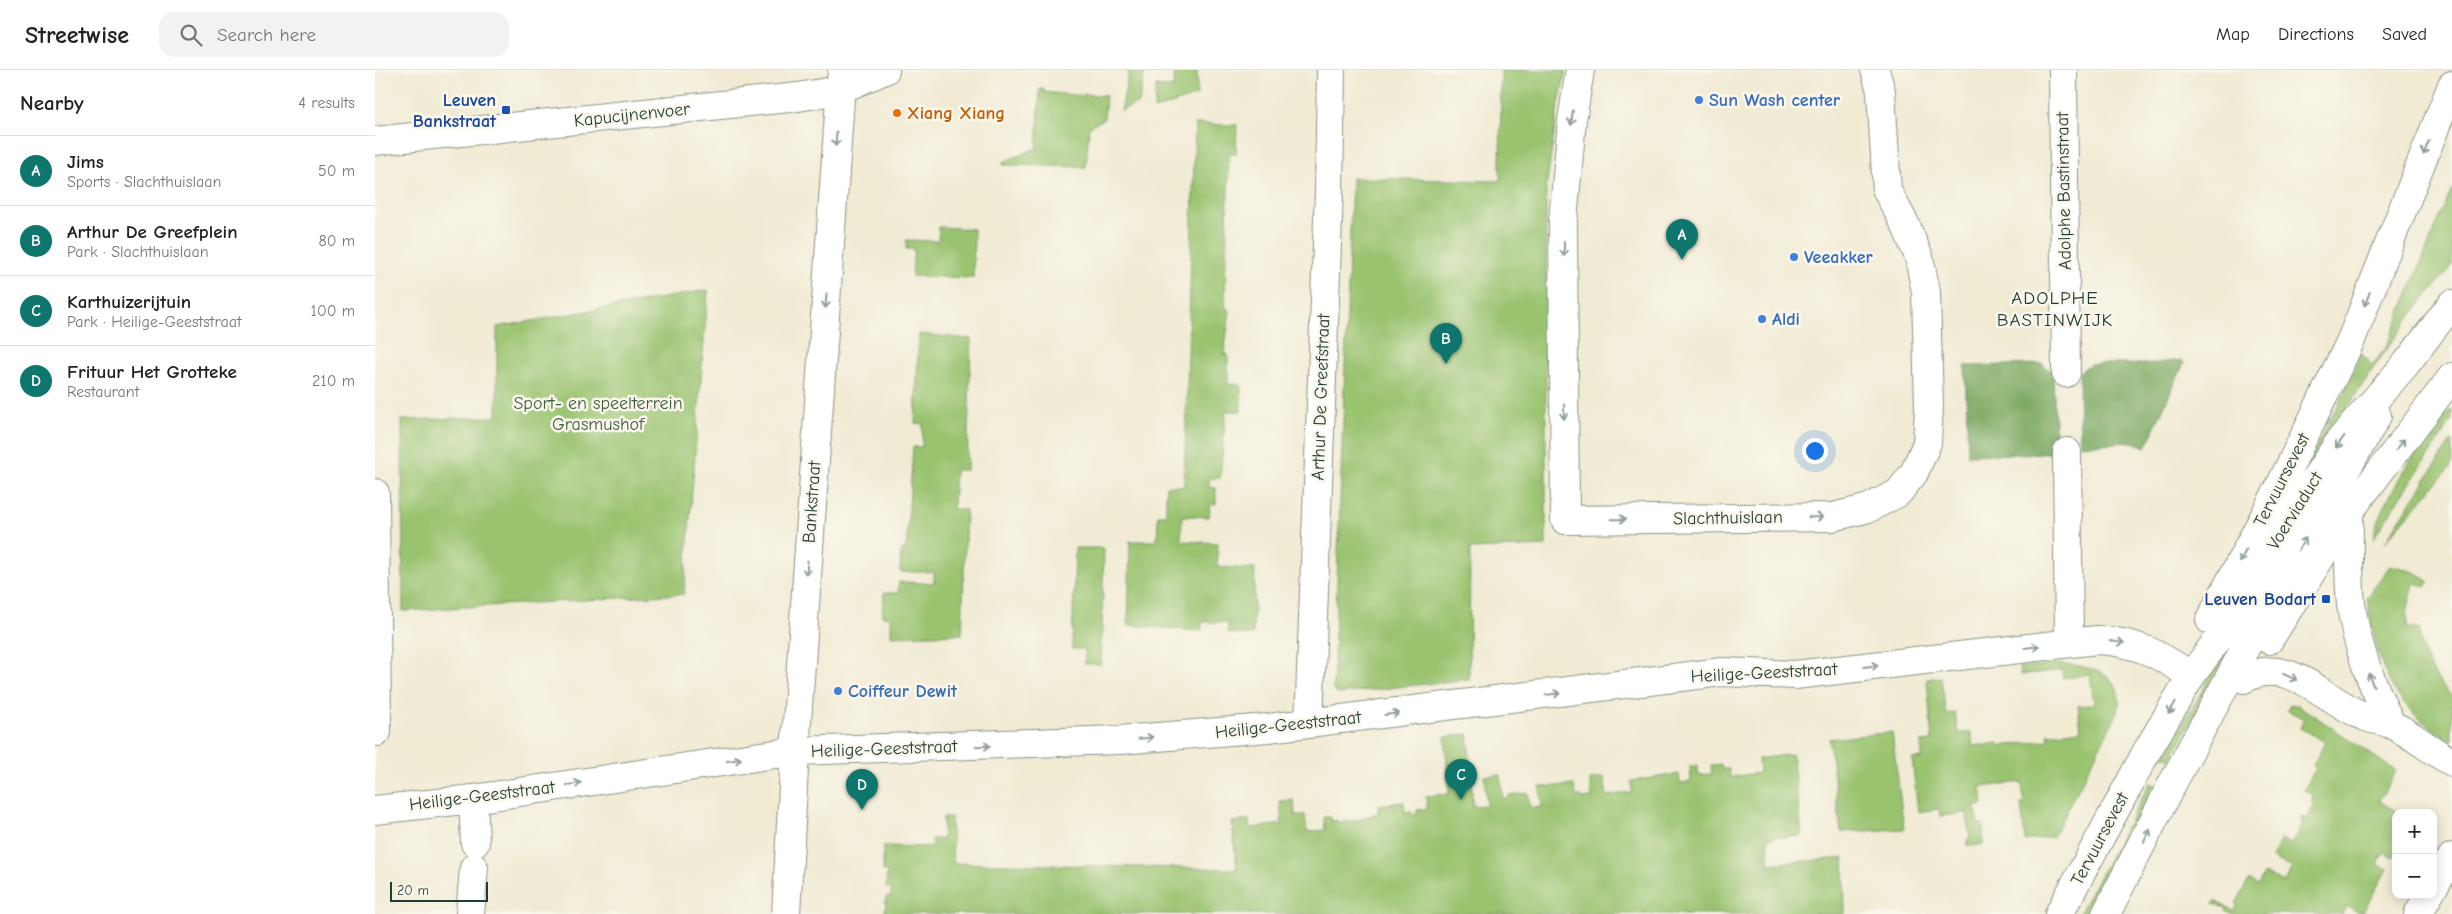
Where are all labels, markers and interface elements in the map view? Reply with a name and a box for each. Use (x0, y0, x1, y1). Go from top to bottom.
search box (159, 12, 509, 57)
text: Streetwise (25, 21, 129, 49)
icon: search (177, 21, 205, 49)
text: Search here (217, 24, 316, 46)
text: Map (2216, 24, 2250, 45)
text: Directions (2278, 24, 2354, 45)
text: Saved (2382, 24, 2427, 45)
place label: Leuven Bankstraat (413, 90, 497, 132)
place label: Sun Wash center (1709, 90, 1841, 111)
text: Nearby (20, 91, 84, 115)
text: 4 results (298, 94, 355, 112)
marker: Sun Wash center (1693, 94, 1705, 106)
street label: Kapucijnenvoer (573, 98, 692, 132)
place label: Xiang Xiang (907, 103, 1005, 124)
marker: Leuven Bankstraat (500, 104, 512, 116)
marker: Xiang Xiang (891, 107, 903, 119)
one-way arrow (1567, 110, 1577, 126)
street label: Adolphe Bastinstraat (2052, 111, 2076, 270)
one-way arrow (832, 130, 841, 146)
one-way arrow (2421, 140, 2431, 155)
text: Jims (67, 151, 104, 173)
text: A (32, 162, 40, 180)
text: 50 m (318, 162, 355, 180)
text: Sports · Slachthuislaan (67, 173, 221, 191)
pin: A (1666, 219, 1698, 260)
text: Arthur De Greefplein (67, 221, 238, 243)
text: B (31, 232, 41, 250)
text: 80 m (318, 232, 355, 250)
one-way arrow (1559, 241, 1568, 257)
text: Park · Slachthuislaan (67, 243, 209, 261)
place label: Veeakker (1804, 247, 1874, 268)
marker: Veeakker (1788, 251, 1800, 263)
district label: ADOLPHE BASTINWIJK (1997, 287, 2113, 331)
text: Karthuizerijtuin (67, 291, 191, 313)
one-way arrow (2362, 291, 2371, 307)
one-way arrow (821, 292, 830, 308)
text: C (31, 302, 41, 320)
text: 100 m (311, 302, 355, 320)
place label: Aldi (1772, 309, 1800, 330)
street label: Arthur De Greefstraat (1308, 312, 1334, 481)
text: Park · Heilige-Geeststraat (67, 313, 242, 331)
marker: Aldi (1756, 313, 1768, 325)
pin: B (1430, 323, 1462, 364)
text: Frituur Het Grotteke (67, 361, 237, 383)
text: D (31, 372, 41, 390)
text: 210 m (312, 372, 355, 390)
text: Restaurant (67, 383, 139, 401)
park label: Sport- en speelterrein Grasmushof (513, 393, 683, 435)
one-way arrow (1559, 403, 1569, 419)
street label: Tervuursevest (2249, 429, 2315, 530)
one-way arrow (2335, 435, 2346, 448)
your location (1802, 438, 1828, 464)
one-way arrow (2394, 439, 2405, 452)
street label: Bankstraat (799, 459, 825, 544)
street label: Voerviaduct (2263, 468, 2328, 554)
street label: Slachthuislaan (1673, 507, 1783, 529)
one-way arrow (1808, 513, 1824, 522)
one-way arrow (1610, 514, 1627, 524)
one-way arrow (2297, 538, 2307, 552)
one-way arrow (2238, 548, 2247, 563)
one-way arrow (803, 559, 812, 575)
place label: Leuven Bodart (2204, 589, 2317, 610)
marker: Leuven Bodart (2320, 593, 2332, 605)
one-way arrow (2109, 637, 2125, 647)
one-way arrow (2024, 642, 2040, 652)
street label: Heilige-Geeststraat (1690, 659, 1839, 687)
one-way arrow (1863, 661, 1879, 671)
one-way arrow (2282, 672, 2297, 682)
one-way arrow (2366, 673, 2375, 688)
place label: Coiffeur Dewit (848, 681, 958, 702)
marker: Coiffeur Dewit (832, 685, 844, 697)
one-way arrow (1545, 689, 1561, 699)
one-way arrow (2167, 701, 2177, 715)
street label: Heilige-Geeststraat (1214, 707, 1363, 743)
one-way arrow (1383, 709, 1399, 719)
one-way arrow (1137, 733, 1153, 743)
street label: Heilige-Geeststraat (810, 736, 959, 762)
one-way arrow (975, 741, 991, 750)
one-way arrow (726, 755, 742, 765)
pin: C (1445, 759, 1477, 800)
pin: D (846, 769, 878, 810)
street label: Heilige-Geeststraat (408, 777, 557, 815)
one-way arrow (565, 779, 581, 789)
street label: Tervuursevest (2067, 788, 2134, 889)
map controls (2392, 809, 2437, 899)
button: + (2392, 809, 2437, 854)
one-way arrow (2143, 829, 2152, 844)
button: − (2392, 854, 2437, 899)
scale bar (390, 879, 487, 902)
text: 20 m (397, 882, 429, 899)

